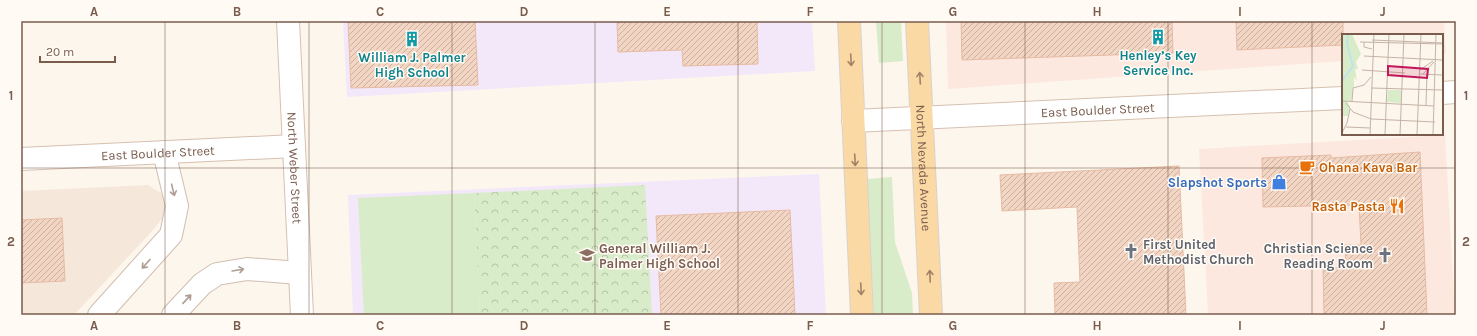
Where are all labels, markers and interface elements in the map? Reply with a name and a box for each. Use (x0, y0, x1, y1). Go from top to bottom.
text: A (90, 4, 98, 19)
text: B (233, 4, 241, 19)
text: C (376, 4, 384, 19)
text: D (520, 4, 529, 19)
text: E (663, 4, 671, 19)
text: F (806, 4, 814, 19)
text: G (949, 4, 957, 19)
text: H (1092, 4, 1102, 19)
text: I (1238, 4, 1242, 19)
text: J (1380, 4, 1386, 19)
building icon: Henley’s Key Service Inc. (1149, 28, 1167, 46)
building icon: William J. Palmer High School (403, 30, 421, 48)
inset map (1342, 34, 1443, 135)
scale bar (40, 38, 115, 64)
text: 20 m (46, 45, 74, 59)
place label: Henley’s Key Service Inc. (1119, 48, 1197, 78)
place label: William J. Palmer High School (358, 50, 467, 80)
one-way arrow (847, 53, 855, 66)
one-way arrow (917, 72, 924, 85)
text: 1 (9, 88, 13, 103)
text: 1 (1464, 88, 1468, 103)
street label: East Boulder Street (1040, 99, 1155, 120)
street label: North Nevada Avenue (913, 104, 935, 232)
street label: North Weber Street (285, 111, 305, 224)
street label: East Boulder Street (101, 142, 215, 163)
one-way arrow (851, 153, 858, 166)
cafe icon: Ohana Kava Bar (1298, 158, 1316, 176)
place label: Ohana Kava Bar (1319, 160, 1418, 175)
shop icon: Slapshot Sports (1270, 173, 1288, 191)
place label: Slapshot Sports (1168, 175, 1267, 190)
one-way arrow (170, 183, 178, 196)
restaurant icon: Rasta Pasta (1388, 197, 1406, 215)
place label: Rasta Pasta (1311, 199, 1385, 214)
text: 2 (7, 234, 15, 249)
text: 2 (1462, 234, 1470, 249)
place label: First United Methodist Church (1143, 237, 1254, 267)
place label: General William J. Palmer High School (599, 241, 720, 271)
place label: Christian Science Reading Room (1264, 241, 1373, 271)
church icon: First United Methodist Church (1122, 242, 1140, 260)
school or university icon: General William J. Palmer High School (578, 246, 596, 264)
church icon: Christian Science Reading Room (1376, 246, 1394, 264)
one-way arrow (141, 259, 150, 269)
one-way arrow (231, 266, 244, 274)
one-way arrow (926, 270, 933, 283)
one-way arrow (857, 282, 864, 295)
one-way arrow (183, 294, 192, 304)
text: A (90, 318, 98, 333)
text: B (233, 318, 241, 333)
text: C (376, 318, 384, 333)
text: D (520, 318, 529, 333)
text: E (663, 318, 671, 333)
text: F (806, 318, 814, 333)
text: G (949, 318, 957, 333)
text: H (1092, 318, 1102, 333)
text: I (1238, 318, 1242, 333)
text: J (1380, 318, 1386, 333)

